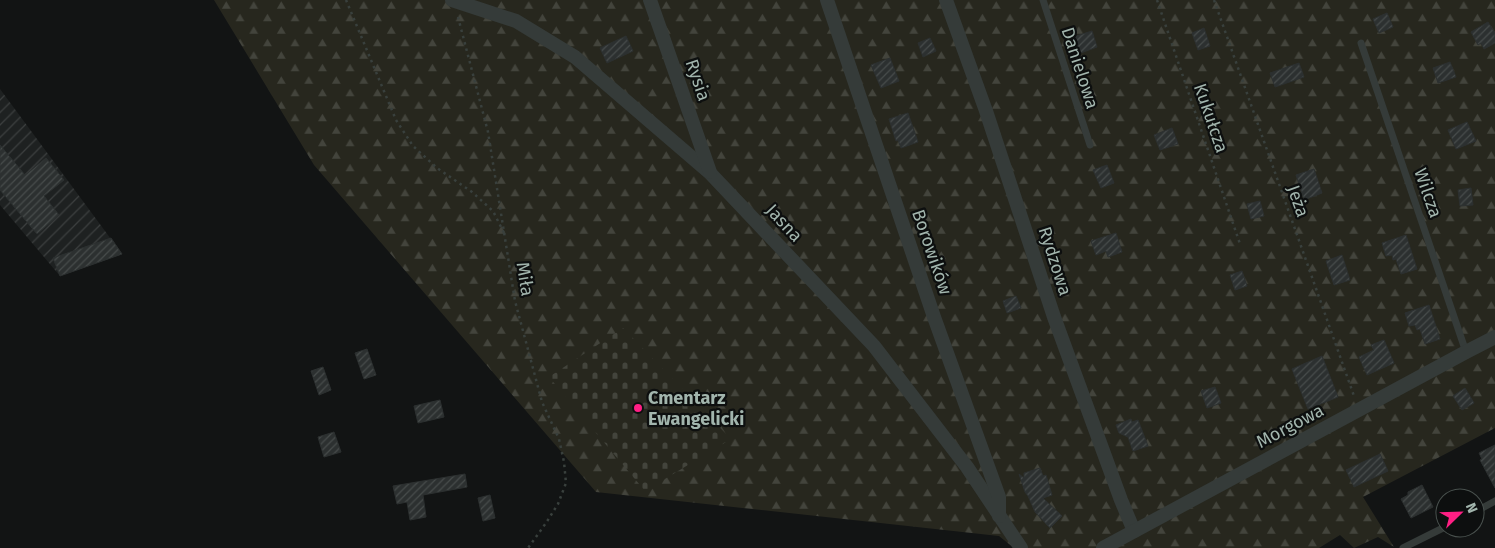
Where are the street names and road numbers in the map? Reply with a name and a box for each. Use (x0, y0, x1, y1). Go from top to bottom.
street label: Danielowa (1056, 24, 1104, 112)
street label: Rysia (681, 56, 715, 104)
street label: Kukułcza (1189, 80, 1233, 156)
street label: Wilcza (1409, 165, 1447, 221)
street label: Jeża (1282, 182, 1314, 220)
street label: Jasna (761, 199, 807, 247)
street label: Borowików (907, 206, 957, 298)
street label: Rydzowa (1034, 224, 1076, 298)
street label: Miła (511, 260, 539, 298)
street label: Morgowa (1252, 399, 1328, 453)

